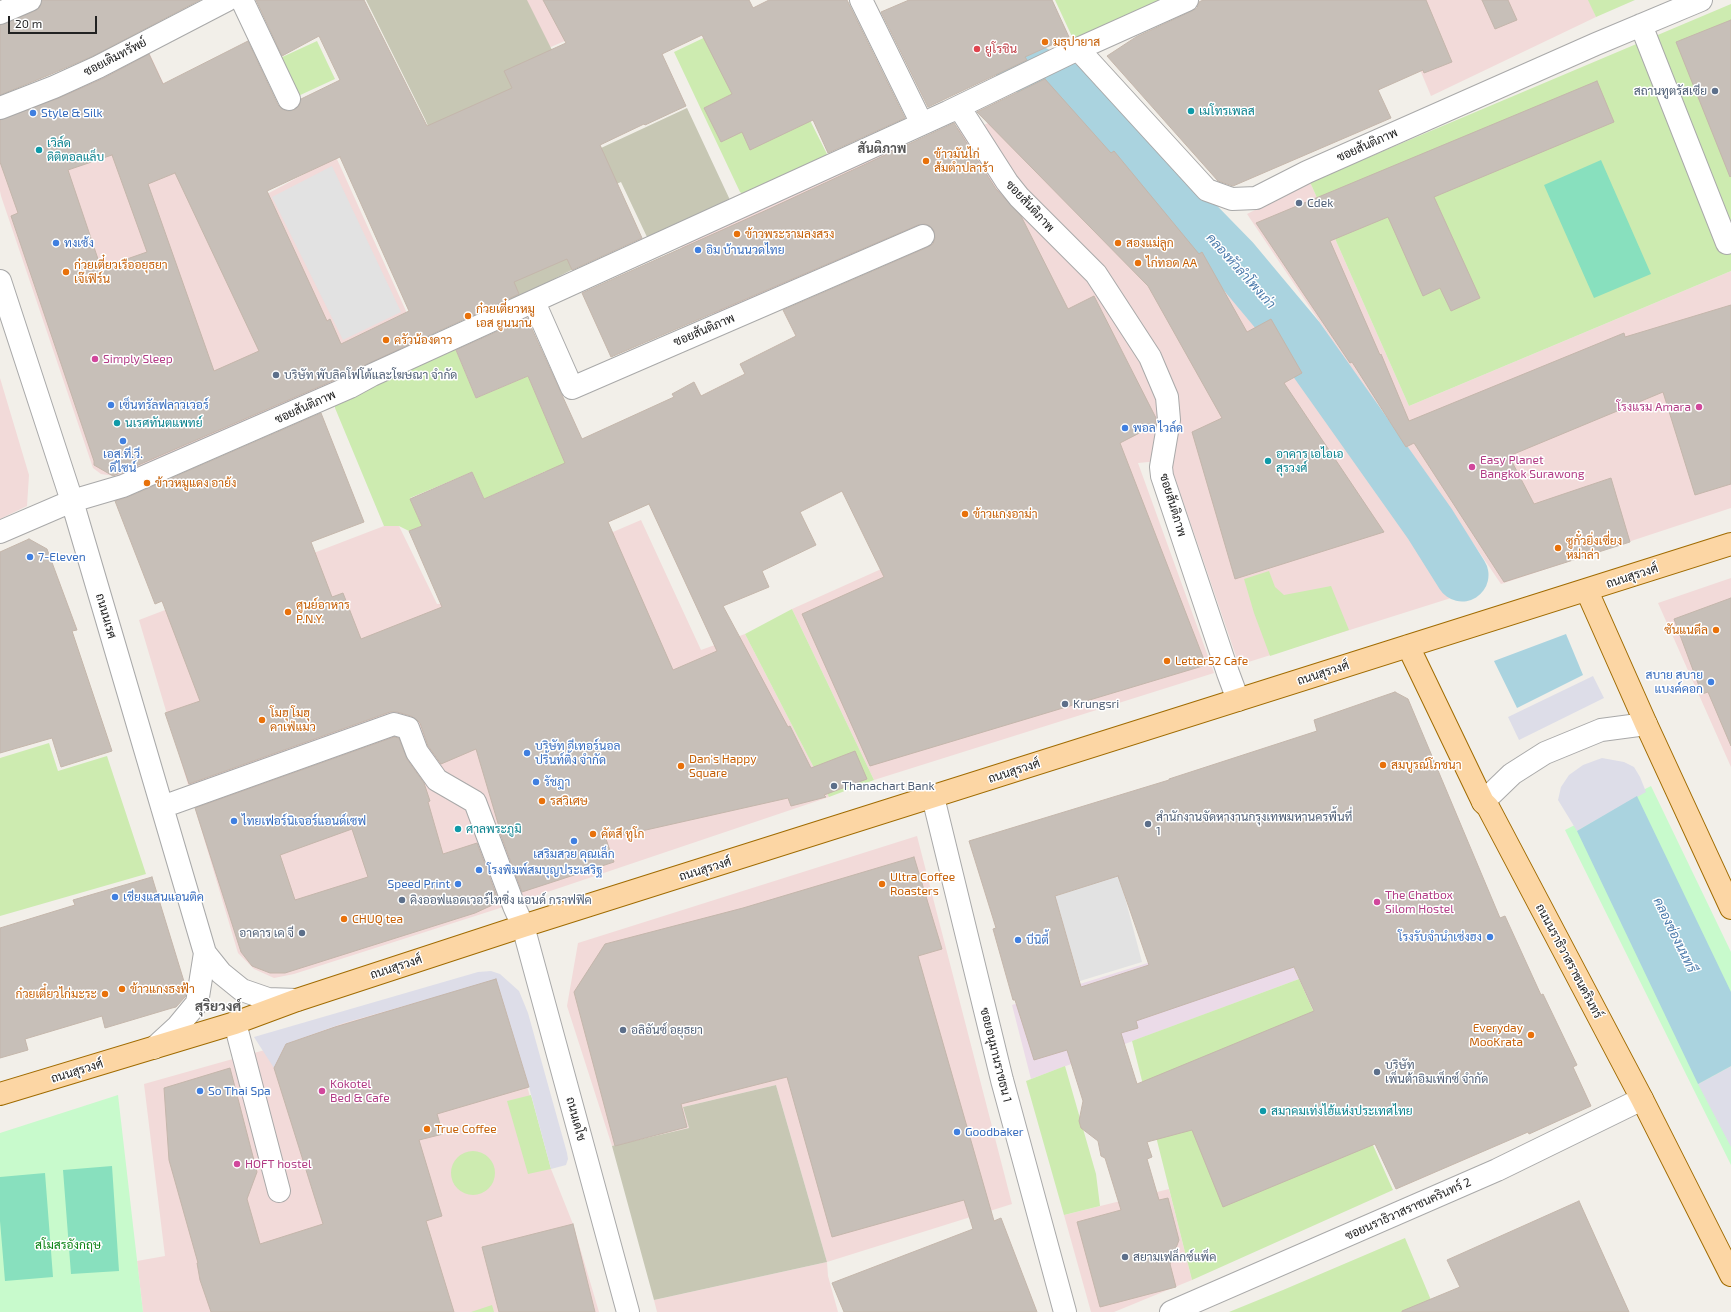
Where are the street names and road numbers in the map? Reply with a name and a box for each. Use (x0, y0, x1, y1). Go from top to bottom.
street label: ซอยเติมทรัพย์ (81, 35, 149, 79)
street label: ซอยสันติภาพ (1334, 125, 1400, 165)
street label: ซอยสันติภาพ (1003, 177, 1057, 235)
street label: ซอยสันติภาพ (671, 311, 737, 349)
street label: ซอยสันติภาพ (272, 387, 338, 427)
street label: ซอยสันติภาพ (1157, 472, 1189, 538)
street label: ถนนสุรวงศ์ (1604, 561, 1660, 591)
street label: ถนนนเรศ (93, 592, 119, 640)
street label: ถนนสุรวงศ์ (1295, 658, 1351, 688)
street label: ถนนสุรวงศ์ (986, 756, 1042, 786)
street label: ถนนสุรวงศ์ (677, 854, 733, 884)
street label: ถนนนราธิวาสราชนครินทร์ (1533, 901, 1605, 1021)
street label: ถนนสุรวงศ์ (368, 952, 424, 982)
street label: ซอยอนุมานราชธน 1 (977, 1006, 1015, 1104)
street label: ถนนสุรวงศ์ (49, 1056, 105, 1086)
street label: ถนนเดโช (563, 1095, 589, 1143)
street label: ซอยนราธิวาสราชนครินทร์ 2 (1343, 1175, 1473, 1243)

